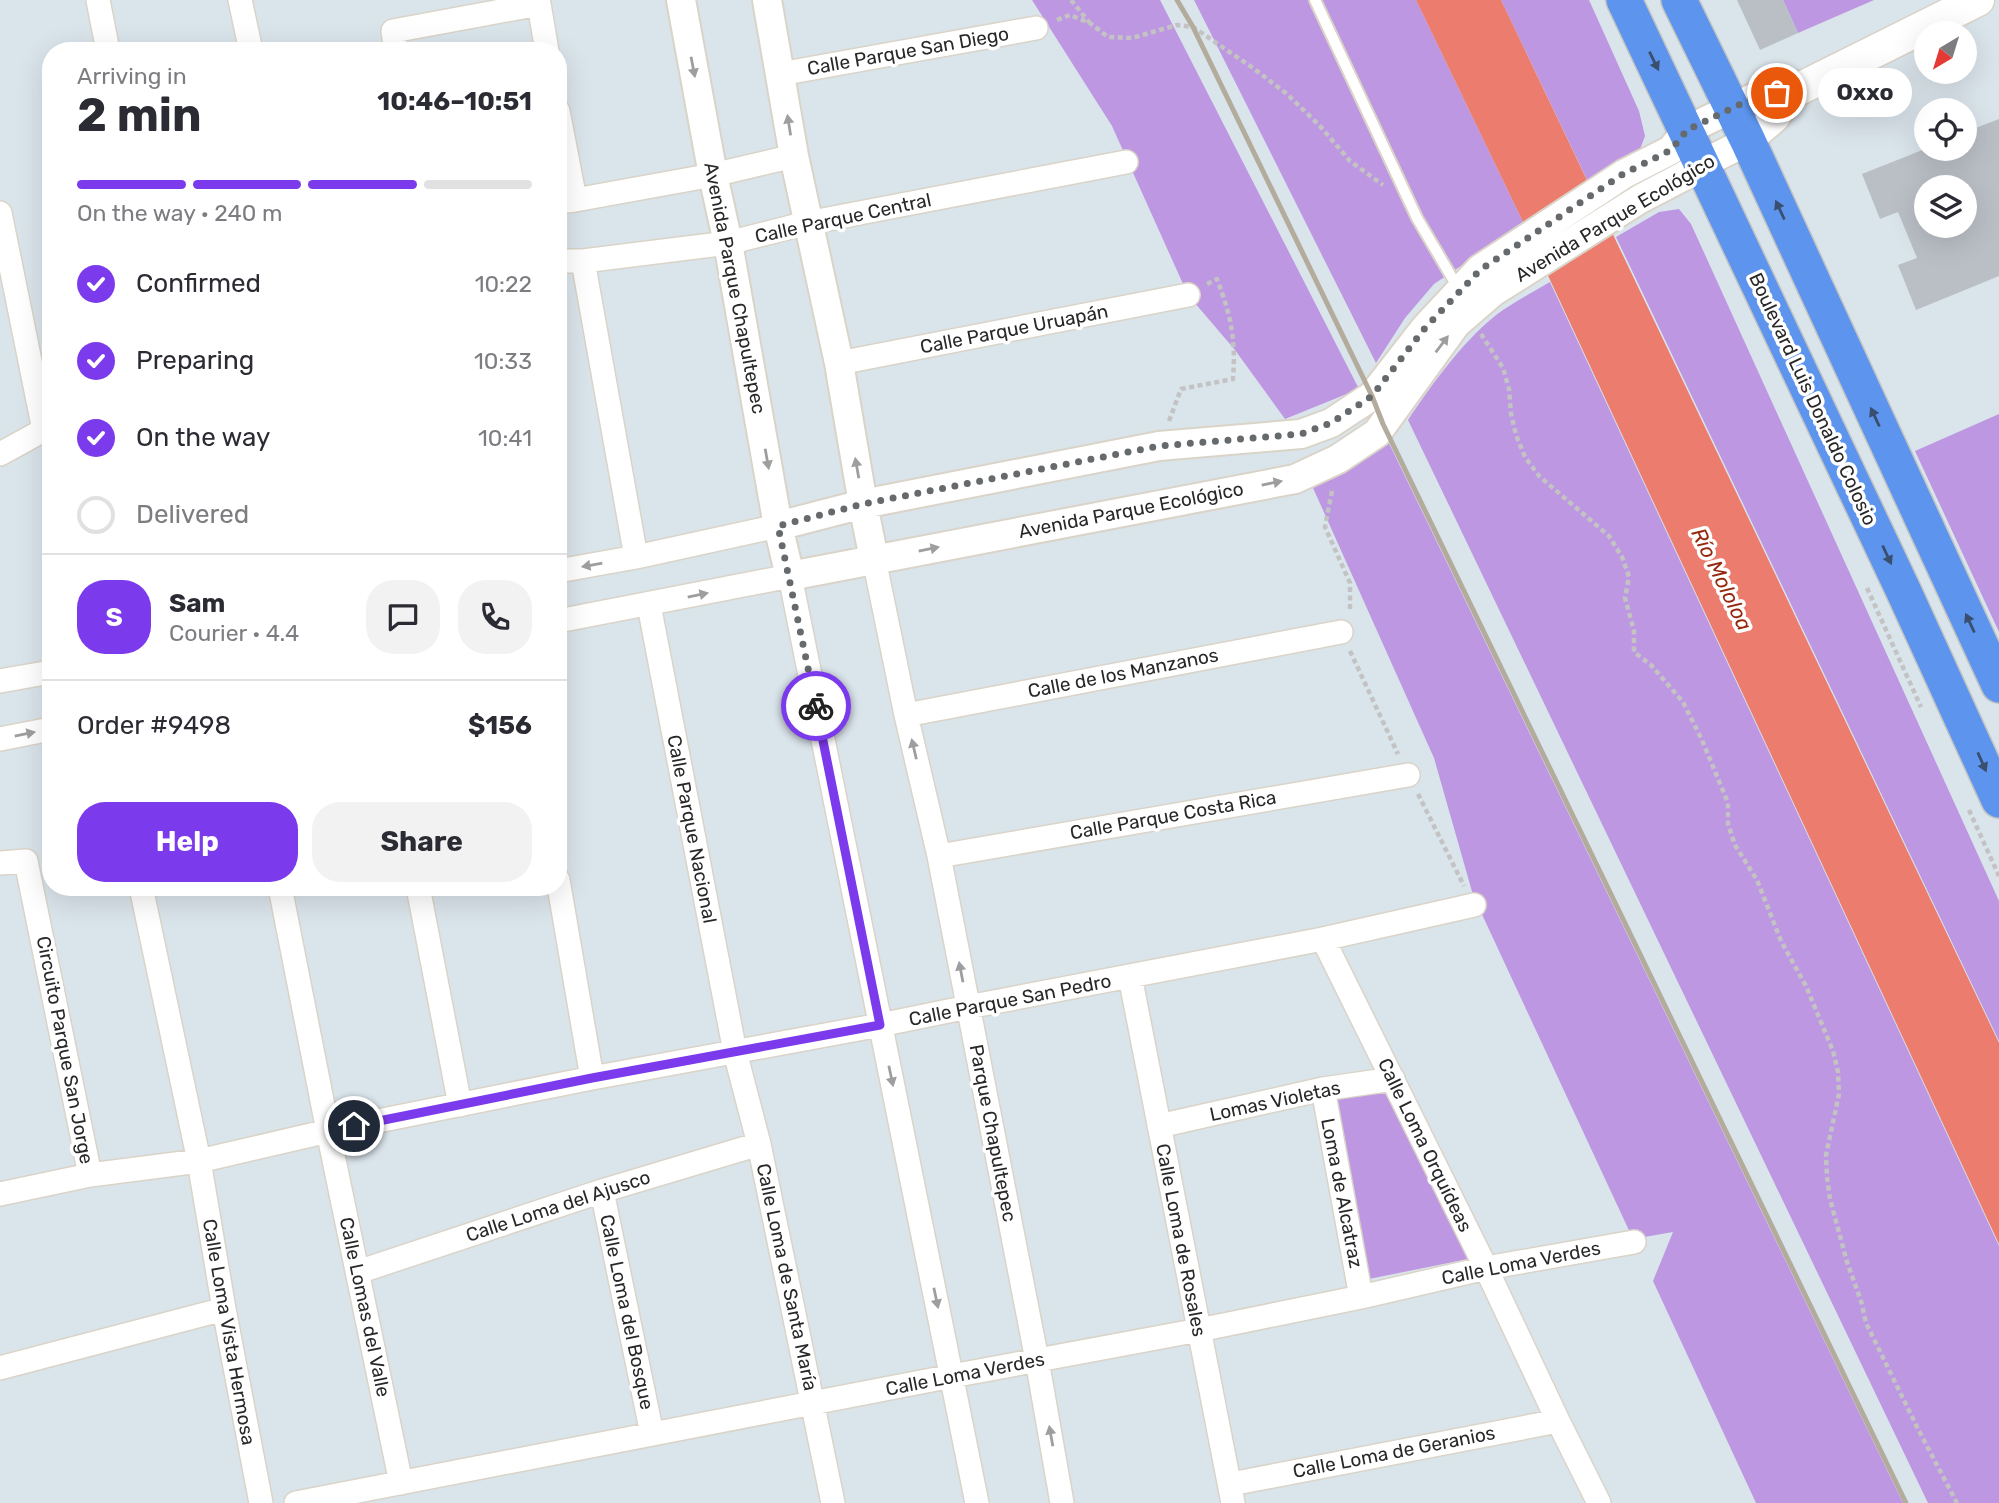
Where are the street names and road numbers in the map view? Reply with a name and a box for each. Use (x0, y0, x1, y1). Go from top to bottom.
street label: Calle Parque San Diego (805, 22, 1011, 80)
street label: Avenida Parque Ecológico (1511, 149, 1719, 287)
street label: Avenida Parque Chapultepec (699, 160, 771, 416)
street label: Calle Parque Central (753, 188, 933, 248)
street label: Boulevard Luis Donaldo Colosio (1744, 269, 1882, 529)
street label: Calle Parque Uruapán (918, 299, 1110, 359)
street label: Avenida Parque Ecológico (1017, 477, 1245, 543)
street label: Calle de los Manzanos (1026, 643, 1220, 703)
street label: Calle Parque Nacional (662, 733, 722, 925)
street label: Calle Parque Costa Rica (1068, 786, 1278, 844)
street label: Circuito Parque San Jorge (32, 934, 98, 1166)
street label: Calle Parque San Pedro (907, 969, 1113, 1031)
street label: Parque Chapultepec (965, 1042, 1021, 1224)
street label: Calle Loma Orquídeas (1373, 1054, 1477, 1236)
street label: Lomas Violetas (1207, 1076, 1343, 1126)
street label: Loma de Alcatraz (1316, 1116, 1368, 1270)
street label: Calle Loma de Rosales (1151, 1142, 1211, 1338)
street label: Calle Loma de Santa María (752, 1161, 822, 1393)
street label: Calle Loma del Ajusco (463, 1165, 653, 1247)
street label: Calle Loma del Bosque (595, 1212, 659, 1412)
street label: Calle Lomas del Valle (335, 1215, 395, 1399)
street label: Calle Loma Vista Hermosa (198, 1217, 260, 1447)
street label: Calle Loma Verdes (1440, 1236, 1602, 1290)
street label: Calle Loma Verdes (884, 1347, 1046, 1401)
street label: Calle Loma de Geranios (1291, 1421, 1497, 1483)

